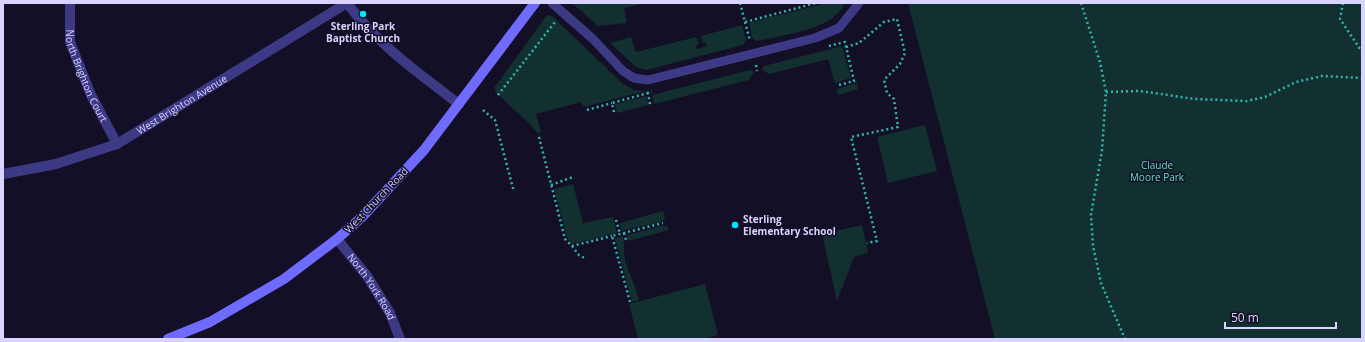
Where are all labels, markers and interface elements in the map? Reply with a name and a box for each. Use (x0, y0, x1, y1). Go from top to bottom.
marker: Sterling Park Baptist Church (358, 9, 368, 19)
place label: Sterling Park Baptist Church (326, 19, 400, 45)
street label: North Brighton Court (63, 29, 111, 125)
street label: West Brighton Avenue (134, 71, 230, 137)
park label: Claude Moore Park (1130, 158, 1185, 184)
street label: West Church Road (341, 164, 411, 236)
place label: Sterling Elementary School (743, 212, 836, 238)
marker: Sterling Elementary School (730, 220, 740, 230)
street label: North York Road (344, 250, 399, 322)
scale bar (1225, 304, 1336, 330)
text: 50 m (1231, 309, 1259, 326)

